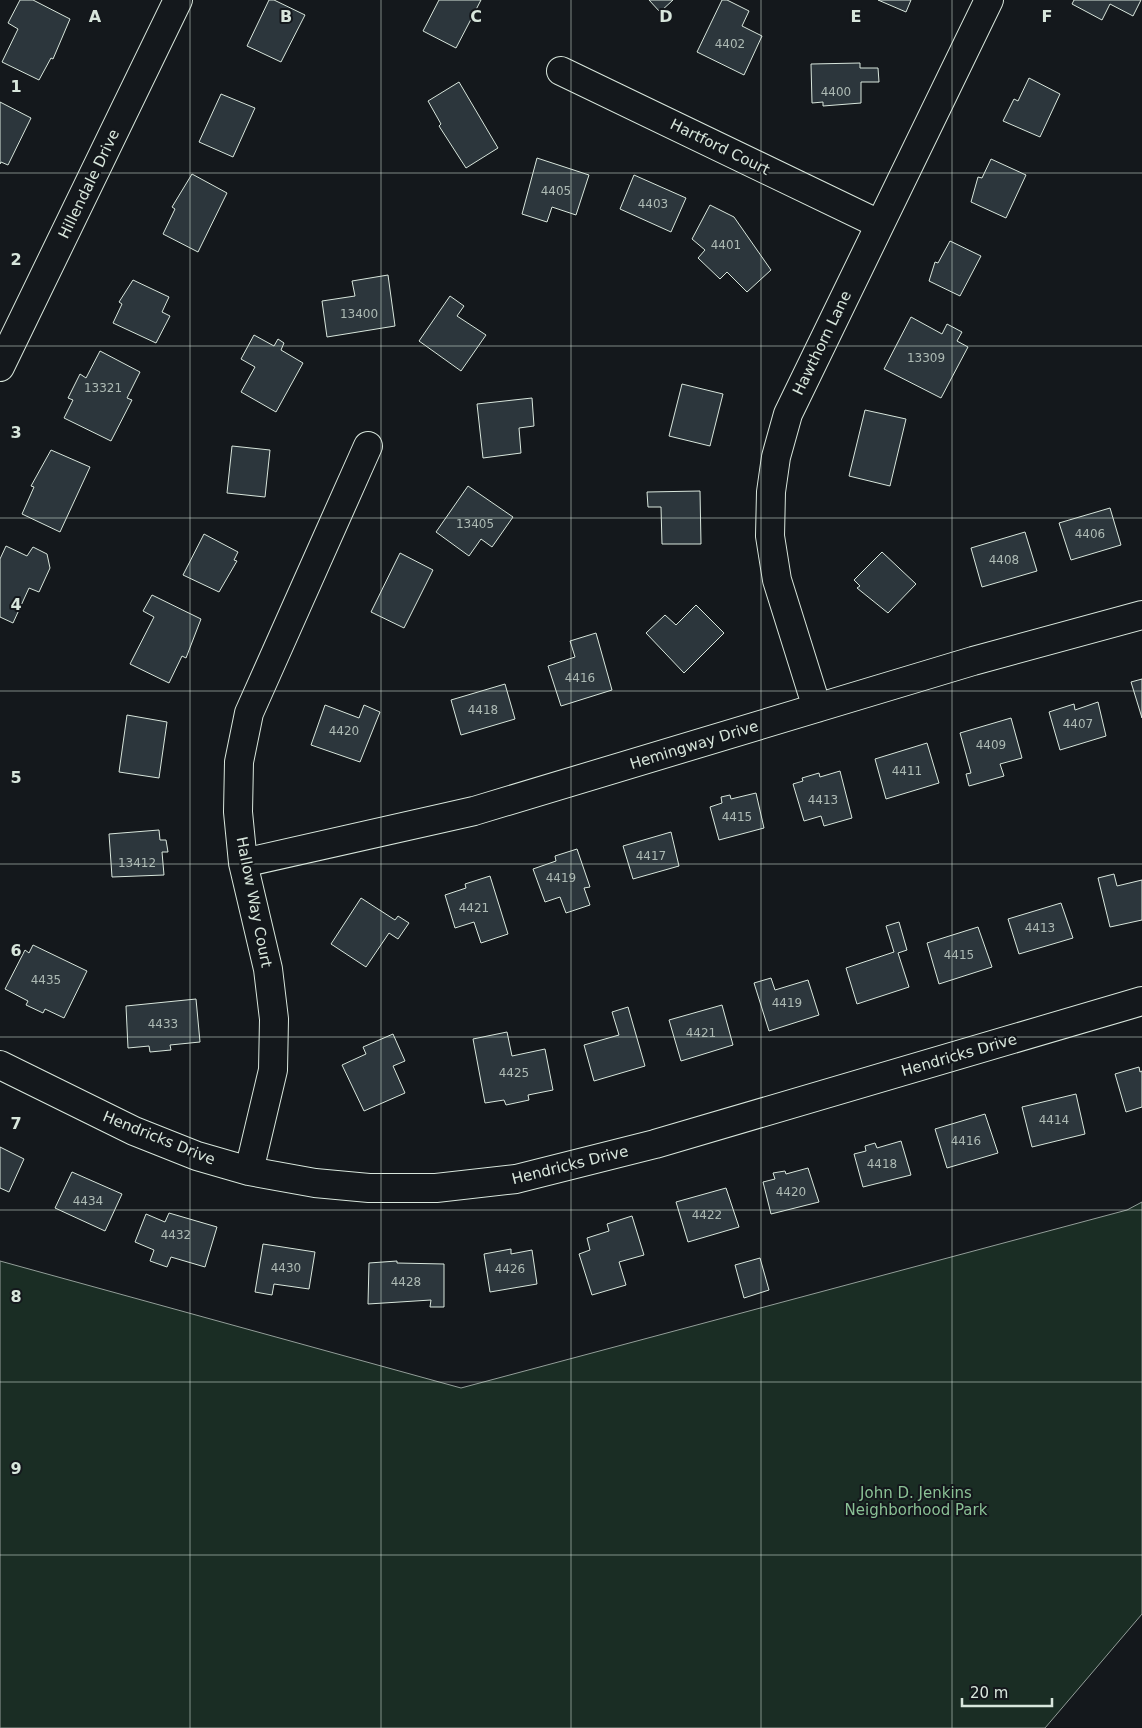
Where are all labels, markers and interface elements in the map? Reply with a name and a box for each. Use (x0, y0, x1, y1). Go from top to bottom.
text: A (89, 7, 102, 26)
text: B (280, 7, 292, 26)
text: C (470, 7, 482, 26)
text: D (659, 7, 673, 26)
text: E (851, 7, 861, 26)
text: F (1042, 7, 1052, 26)
house number: 4402 (715, 37, 745, 51)
text: 1 (10, 77, 22, 96)
house number: 4400 (821, 85, 851, 99)
street label: Hartford Court (667, 115, 773, 179)
street label: Hillendale Drive (55, 126, 123, 242)
house number: 4405 (541, 184, 571, 198)
house number: 4403 (638, 197, 668, 211)
house number: 4401 (711, 238, 741, 252)
text: 2 (10, 250, 22, 269)
street label: Hawthorn Lane (789, 288, 855, 398)
house number: 13400 (340, 307, 378, 321)
house number: 13309 (907, 351, 945, 365)
house number: 13321 (84, 381, 122, 395)
text: 3 (10, 423, 22, 442)
house number: 13405 (456, 517, 494, 531)
house number: 4406 (1075, 527, 1105, 541)
house number: 4408 (989, 553, 1019, 567)
text: 4 (10, 595, 22, 614)
house number: 4416 (565, 671, 595, 685)
house number: 4418 (468, 703, 498, 717)
street label: Hemingway Drive (628, 717, 760, 773)
house number: 4407 (1063, 717, 1093, 731)
house number: 4420 (329, 724, 359, 738)
house number: 4409 (976, 738, 1006, 752)
house number: 4411 (892, 764, 922, 778)
text: 5 (10, 768, 22, 787)
house number: 4413 (808, 793, 838, 807)
house number: 4415 (722, 810, 752, 824)
street label: Hallow Way Court (232, 835, 276, 969)
house number: 4417 (636, 849, 666, 863)
house number: 13412 (118, 856, 156, 870)
house number: 4419 (546, 871, 576, 885)
house number: 4421 (459, 901, 489, 915)
house number: 4413 (1025, 921, 1055, 935)
text: 6 (10, 941, 22, 960)
house number: 4415 (944, 948, 974, 962)
house number: 4435 (31, 973, 61, 987)
house number: 4419 (772, 996, 802, 1010)
house number: 4433 (148, 1017, 178, 1031)
house number: 4421 (686, 1026, 716, 1040)
street label: Hendricks Drive (899, 1030, 1019, 1080)
house number: 4425 (499, 1066, 529, 1080)
street label: Hendricks Drive (100, 1107, 218, 1169)
house number: 4414 (1039, 1113, 1069, 1127)
text: 7 (10, 1114, 22, 1133)
house number: 4416 (951, 1134, 981, 1148)
street label: Hendricks Drive (510, 1142, 630, 1188)
house number: 4418 (867, 1157, 897, 1171)
house number: 4420 (776, 1185, 806, 1199)
house number: 4434 (73, 1194, 103, 1208)
house number: 4422 (692, 1208, 722, 1222)
house number: 4432 (161, 1228, 191, 1242)
house number: 4430 (271, 1261, 301, 1275)
house number: 4426 (495, 1262, 525, 1276)
house number: 4428 (391, 1275, 421, 1289)
text: 8 (10, 1287, 22, 1306)
text: 9 (10, 1459, 22, 1478)
park label: John D. Jenkins Neighborhood Park (845, 1484, 988, 1519)
scale bar (962, 1676, 1052, 1708)
text: 20 m (970, 1684, 1008, 1702)

